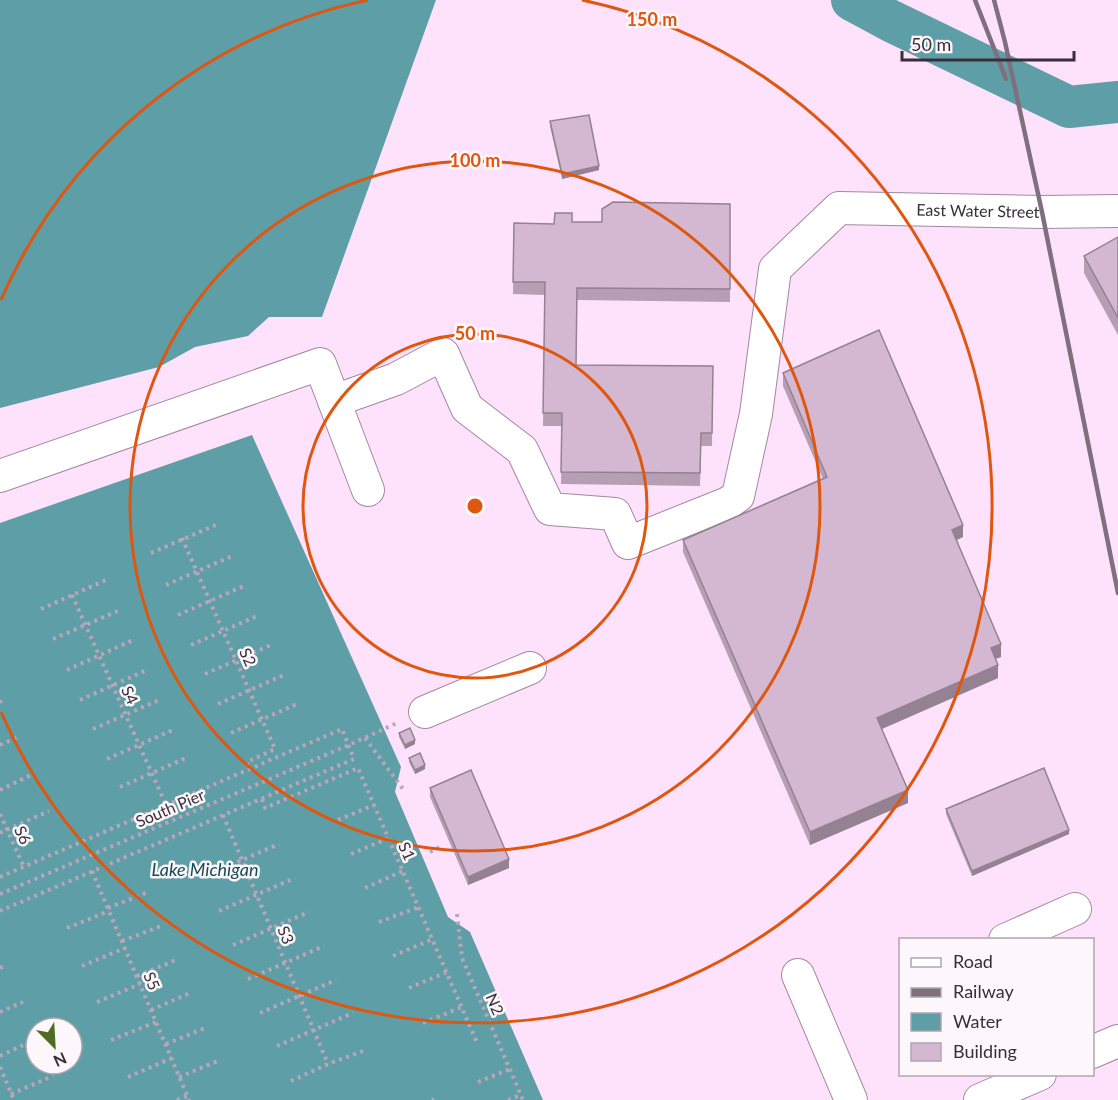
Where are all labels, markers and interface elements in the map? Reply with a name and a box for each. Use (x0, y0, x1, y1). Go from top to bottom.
text: 150 m (627, 8, 677, 30)
scale bar (902, 24, 1074, 62)
text: 50 m (911, 33, 951, 55)
text: 100 m (450, 149, 500, 171)
street label: East Water Street (916, 200, 1040, 221)
text: 50 m (455, 322, 495, 344)
centre of rings (465, 496, 485, 516)
street label: S2 (236, 645, 261, 669)
street label: S4 (118, 683, 143, 707)
street label: South Pier (132, 784, 207, 831)
street label: S6 (11, 823, 36, 847)
street label: S1 (395, 839, 420, 863)
water label: Lake Michigan (152, 858, 258, 880)
street label: S3 (274, 923, 299, 947)
legend (899, 938, 1094, 1076)
text: Road (953, 950, 993, 972)
street label: S5 (140, 969, 165, 993)
text: Railway (953, 980, 1014, 1002)
street label: N2 (483, 990, 508, 1017)
text: Water (953, 1010, 1002, 1032)
north arrow (24, 1016, 84, 1076)
text: Building (953, 1040, 1017, 1062)
text: N (51, 1049, 70, 1071)

